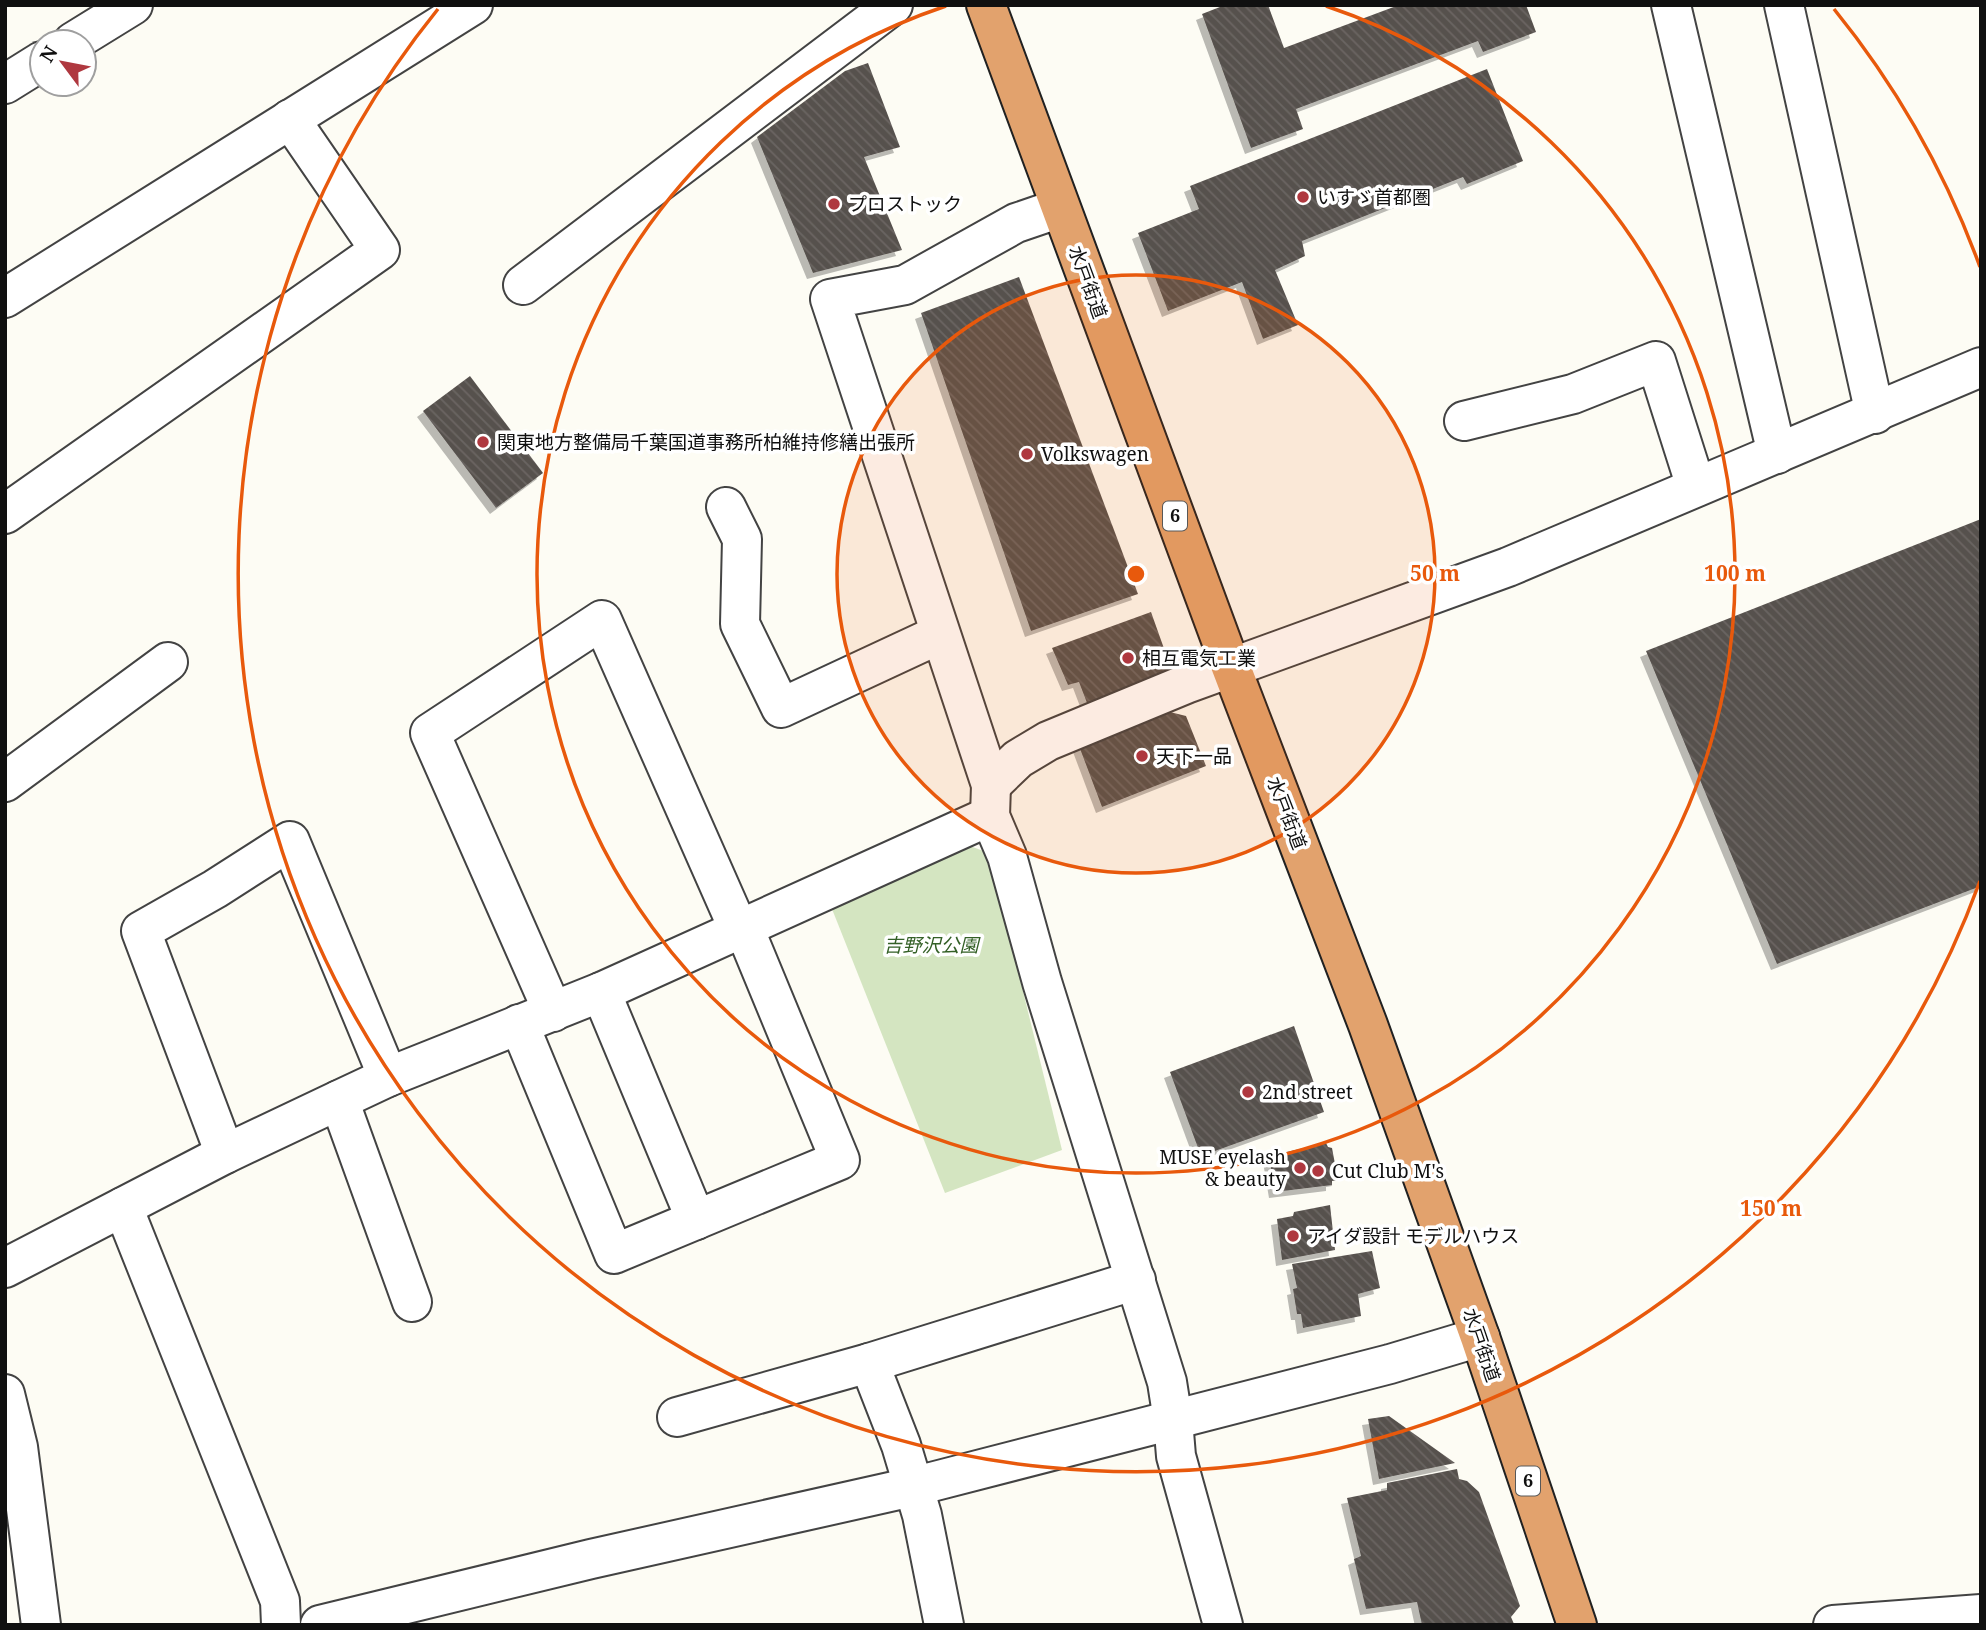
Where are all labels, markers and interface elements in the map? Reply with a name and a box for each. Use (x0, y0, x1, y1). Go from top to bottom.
north arrow (28, 28, 98, 98)
text: N (34, 41, 64, 67)
place label: いすゞ首都圏 (1317, 184, 1431, 210)
marker: いすゞ首都圏 (1295, 189, 1311, 205)
place label: プロストック (848, 191, 962, 217)
marker: プロストック (826, 196, 842, 212)
street label: 水戸街道 (1063, 242, 1113, 322)
place label: 関東地方整備局千葉国道事務所柏維持修繕出張所 (497, 429, 915, 455)
marker: 関東地方整備局千葉国道事務所柏維持修繕出張所 (475, 434, 491, 450)
place label: Volkswagen (1041, 441, 1149, 467)
marker: Volkswagen (1019, 446, 1035, 462)
road number: 6 (1163, 502, 1187, 530)
text: 50 m (1410, 559, 1460, 587)
text: 100 m (1704, 559, 1766, 587)
centre of rings (1124, 562, 1148, 586)
place label: 相互電気工業 (1142, 645, 1256, 671)
marker: 相互電気工業 (1120, 650, 1136, 666)
place label: 天下一品 (1156, 743, 1232, 769)
marker: 天下一品 (1134, 748, 1150, 764)
street label: 水戸街道 (1261, 773, 1313, 853)
park label: 吉野沢公園 (883, 932, 981, 958)
place label: 2nd street (1262, 1079, 1353, 1105)
marker: 2nd street (1240, 1084, 1256, 1100)
place label: MUSE eyelash & beauty (1159, 1144, 1286, 1192)
place label: Cut Club M's (1332, 1158, 1444, 1184)
marker: MUSE eyelash & beauty (1292, 1160, 1308, 1176)
marker: Cut Club M's (1310, 1163, 1326, 1179)
text: 150 m (1740, 1194, 1802, 1222)
place label: アイダ設計 モデルハウス (1307, 1223, 1519, 1249)
marker: アイダ設計 モデルハウス (1285, 1228, 1301, 1244)
street label: 水戸街道 (1457, 1305, 1507, 1385)
road number: 6 (1516, 1466, 1540, 1496)

